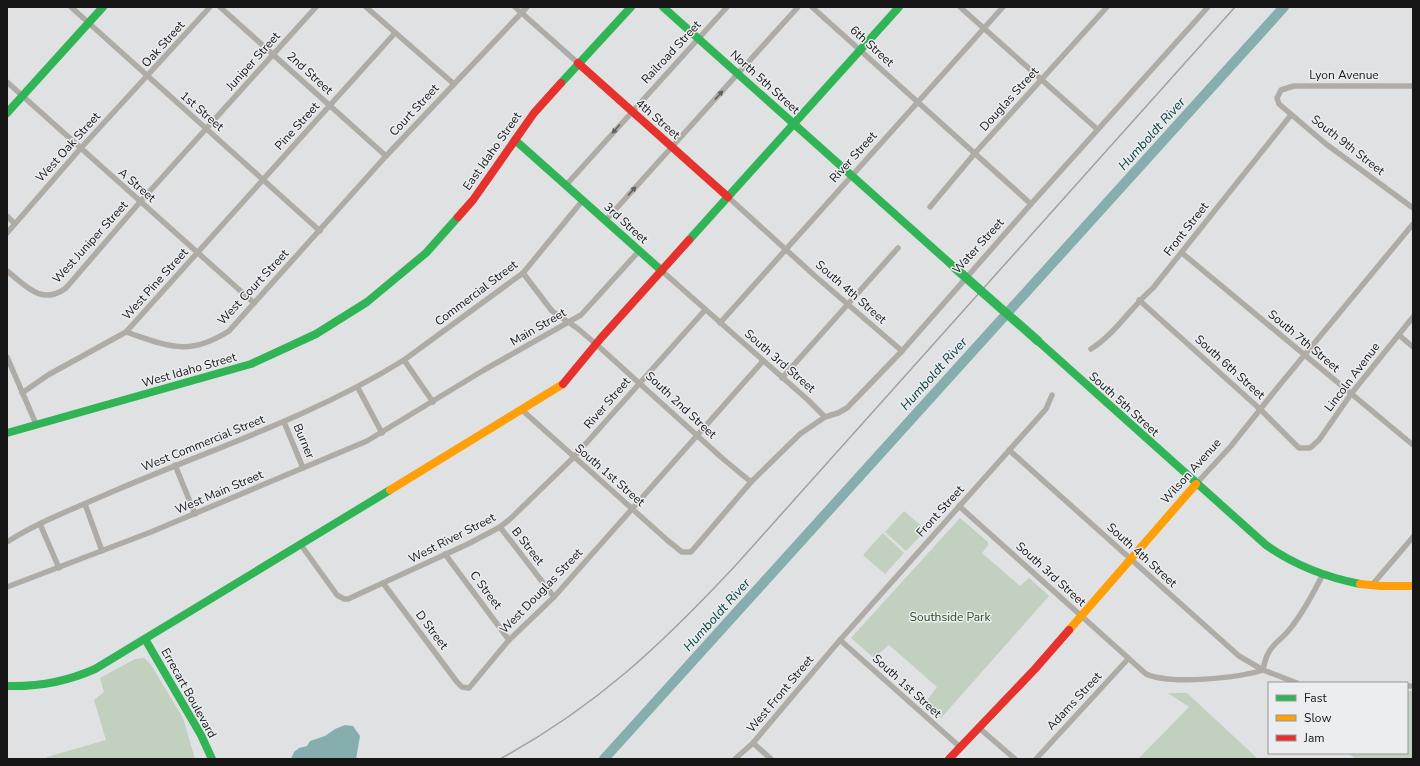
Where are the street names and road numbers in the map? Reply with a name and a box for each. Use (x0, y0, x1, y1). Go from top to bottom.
street label: Railroad Street (638, 16, 705, 87)
street label: Oak Street (138, 17, 189, 71)
street label: 6th Street (847, 22, 898, 71)
street label: Juniper Street (222, 28, 284, 94)
street label: North 5th Street (727, 47, 804, 118)
street label: 2nd Street (284, 48, 337, 98)
street label: Douglas Street (976, 63, 1043, 134)
street label: Lyon Avenue (1309, 67, 1379, 83)
street label: Court Street (386, 80, 443, 139)
street label: 1st Street (177, 88, 228, 135)
street label: 4th Street (632, 95, 684, 143)
street label: Pine Street (271, 98, 323, 153)
street label: West Oak Street (32, 108, 104, 186)
street label: East Idaho Street (459, 108, 525, 193)
street label: South 9th Street (1308, 111, 1389, 179)
street label: River Street (826, 127, 881, 186)
street label: A Street (115, 164, 160, 206)
street label: West Juniper Street (49, 197, 132, 287)
street label: Front Street (1160, 198, 1213, 259)
street label: 3rd Street (600, 199, 652, 248)
street label: Water Street (949, 214, 1008, 277)
street label: West Pine Street (119, 244, 192, 323)
street label: West Court Street (214, 245, 293, 328)
street label: Commercial Street (431, 256, 521, 329)
street label: South 4th Street (812, 257, 890, 328)
street label: Main Street (507, 304, 570, 349)
street label: South 7th Street (1265, 306, 1344, 376)
street label: South 3rd Street (741, 326, 819, 397)
street label: South 6th Street (1192, 331, 1269, 403)
street label: Lincoln Avenue (1321, 339, 1383, 415)
street label: West Idaho Street (140, 349, 239, 391)
street label: South 2nd Street (642, 368, 721, 443)
street label: South 5th Street (1086, 368, 1163, 440)
street label: River Street (580, 373, 634, 432)
street label: West Commercial Street (139, 411, 268, 475)
street label: Burner (289, 421, 319, 462)
street label: Wilson Avenue (1157, 435, 1225, 507)
street label: South 1st Street (572, 440, 649, 510)
street label: West Main Street (173, 466, 266, 518)
street label: Front Street (913, 481, 968, 540)
street label: West River Street (406, 509, 499, 567)
street label: South 4th Street (1104, 519, 1181, 591)
street label: B Street (508, 524, 548, 569)
street label: South 3rd Street (1013, 538, 1090, 610)
street label: West Douglas Street (496, 544, 586, 637)
street label: C Street (466, 568, 506, 613)
street label: D Street (412, 607, 452, 653)
street label: Errecart Boulevard (158, 645, 220, 741)
street label: West Front Street (743, 651, 818, 736)
street label: South 1st Street (869, 651, 946, 722)
street label: Adams Street (1043, 668, 1106, 733)

